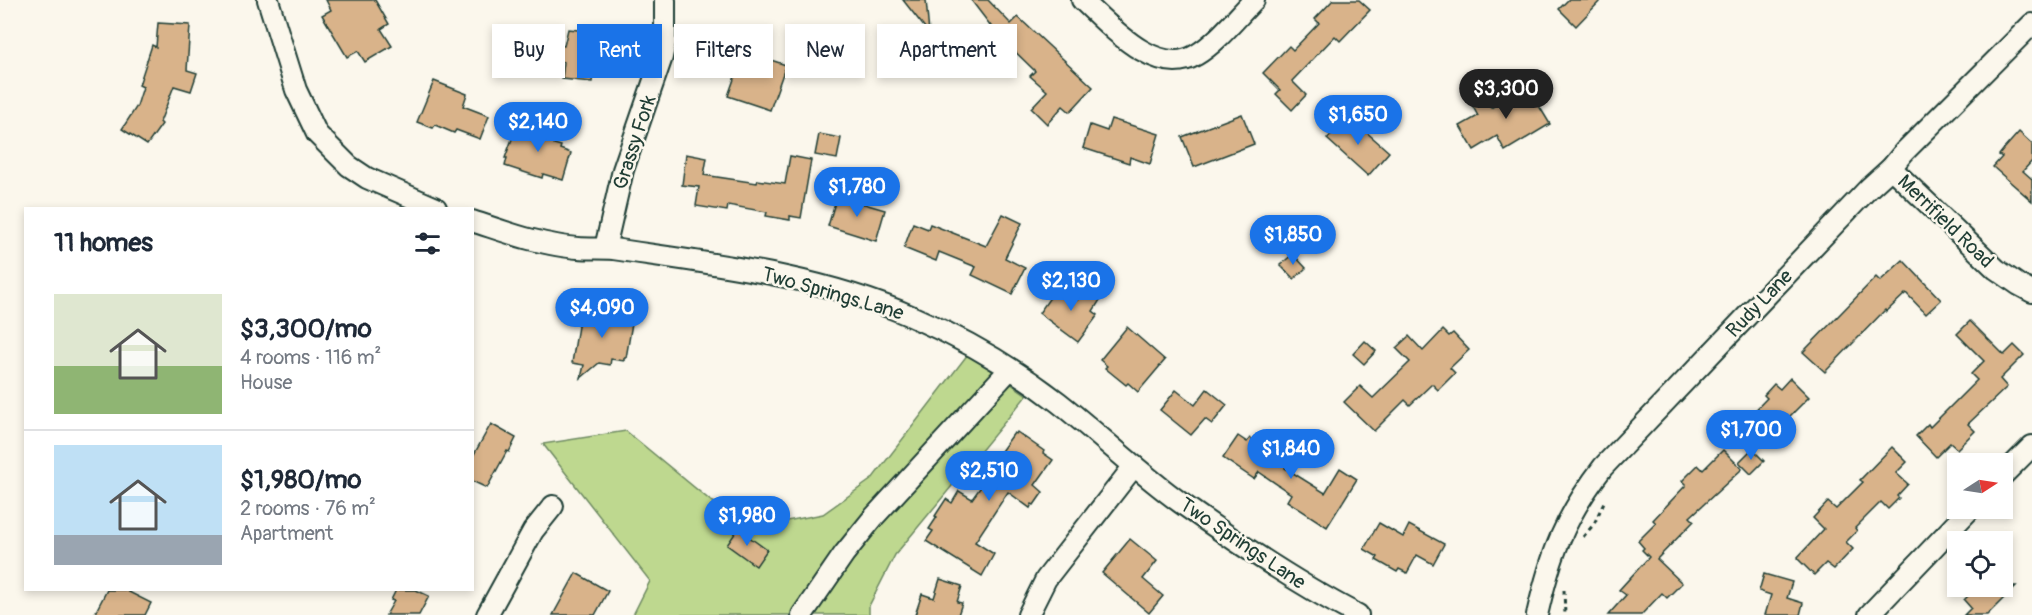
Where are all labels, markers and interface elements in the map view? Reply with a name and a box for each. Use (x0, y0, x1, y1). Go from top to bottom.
chip: Buy (492, 24, 565, 78)
chip: Rent (577, 24, 662, 78)
chip: Filters (674, 24, 773, 78)
chip: New (785, 24, 865, 78)
chip: Apartment (877, 24, 1017, 78)
pin: $3,300 (1457, 69, 1555, 120)
text: $3,300 (1473, 76, 1539, 101)
street label: Grassy Fork (607, 91, 662, 192)
pin: $1,650 (1309, 95, 1407, 146)
pin: $2,140 (489, 102, 587, 153)
text: $1,650 (1328, 102, 1388, 127)
text: $2,140 (508, 109, 568, 134)
pin: $1,780 (808, 167, 906, 218)
street label: Merrifield Road (1892, 169, 1999, 273)
text: $1,780 (828, 174, 886, 199)
pin: $1,850 (1244, 215, 1342, 266)
text: $1,850 (1264, 222, 1322, 247)
text: 11 homes (54, 227, 153, 259)
icon: filters (411, 227, 444, 260)
street label: Two Springs Lane (759, 261, 907, 326)
pin: $2,130 (1022, 261, 1120, 312)
street label: Rudy Lane (1721, 264, 1798, 343)
text: $2,130 (1041, 268, 1101, 293)
pin: $4,090 (553, 288, 651, 339)
text: $4,090 (569, 295, 635, 320)
text: $3,300/mo (240, 313, 372, 345)
icon: home (102, 318, 174, 390)
text: 4 rooms · 116 m² (240, 345, 381, 370)
text: House (240, 370, 292, 395)
pin: $1,700 (1702, 410, 1800, 461)
text: $1,700 (1720, 417, 1782, 442)
pin: $1,840 (1242, 429, 1340, 480)
text: $1,840 (1261, 436, 1321, 461)
pin: $2,510 (940, 451, 1038, 502)
north arrow (1947, 453, 2013, 519)
map controls (1947, 453, 2013, 597)
text: $2,510 (959, 458, 1019, 483)
text: $1,980/mo (240, 464, 362, 496)
icon: home (102, 469, 174, 541)
street label: Two Springs Lane (1175, 492, 1311, 595)
text: 2 rooms · 76 m² (240, 496, 376, 521)
pin: $1,980 (698, 496, 796, 547)
text: $1,980 (718, 503, 776, 528)
text: Apartment (240, 521, 333, 546)
button: locate (1947, 531, 2013, 597)

